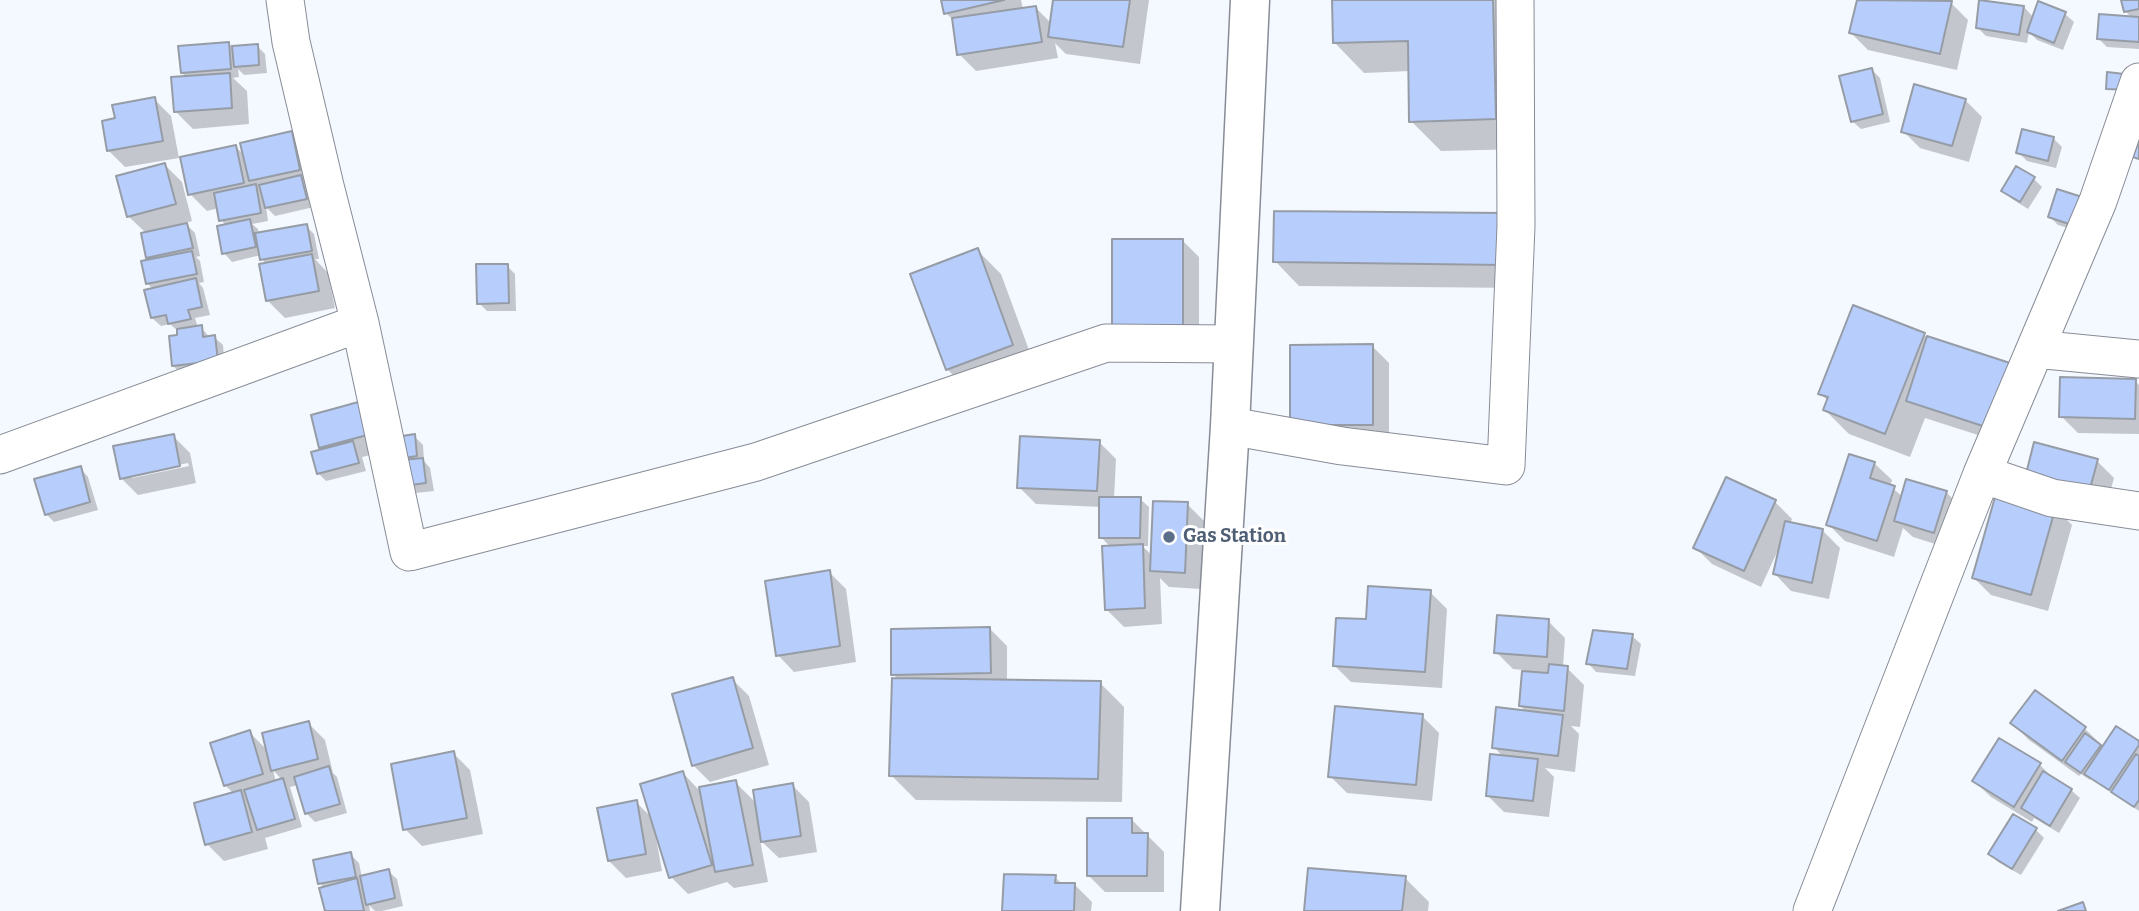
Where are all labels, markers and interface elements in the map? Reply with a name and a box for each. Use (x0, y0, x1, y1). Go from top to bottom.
place label: Gas Station (1183, 526, 1286, 548)
marker: Gas Station (1161, 529, 1177, 545)

